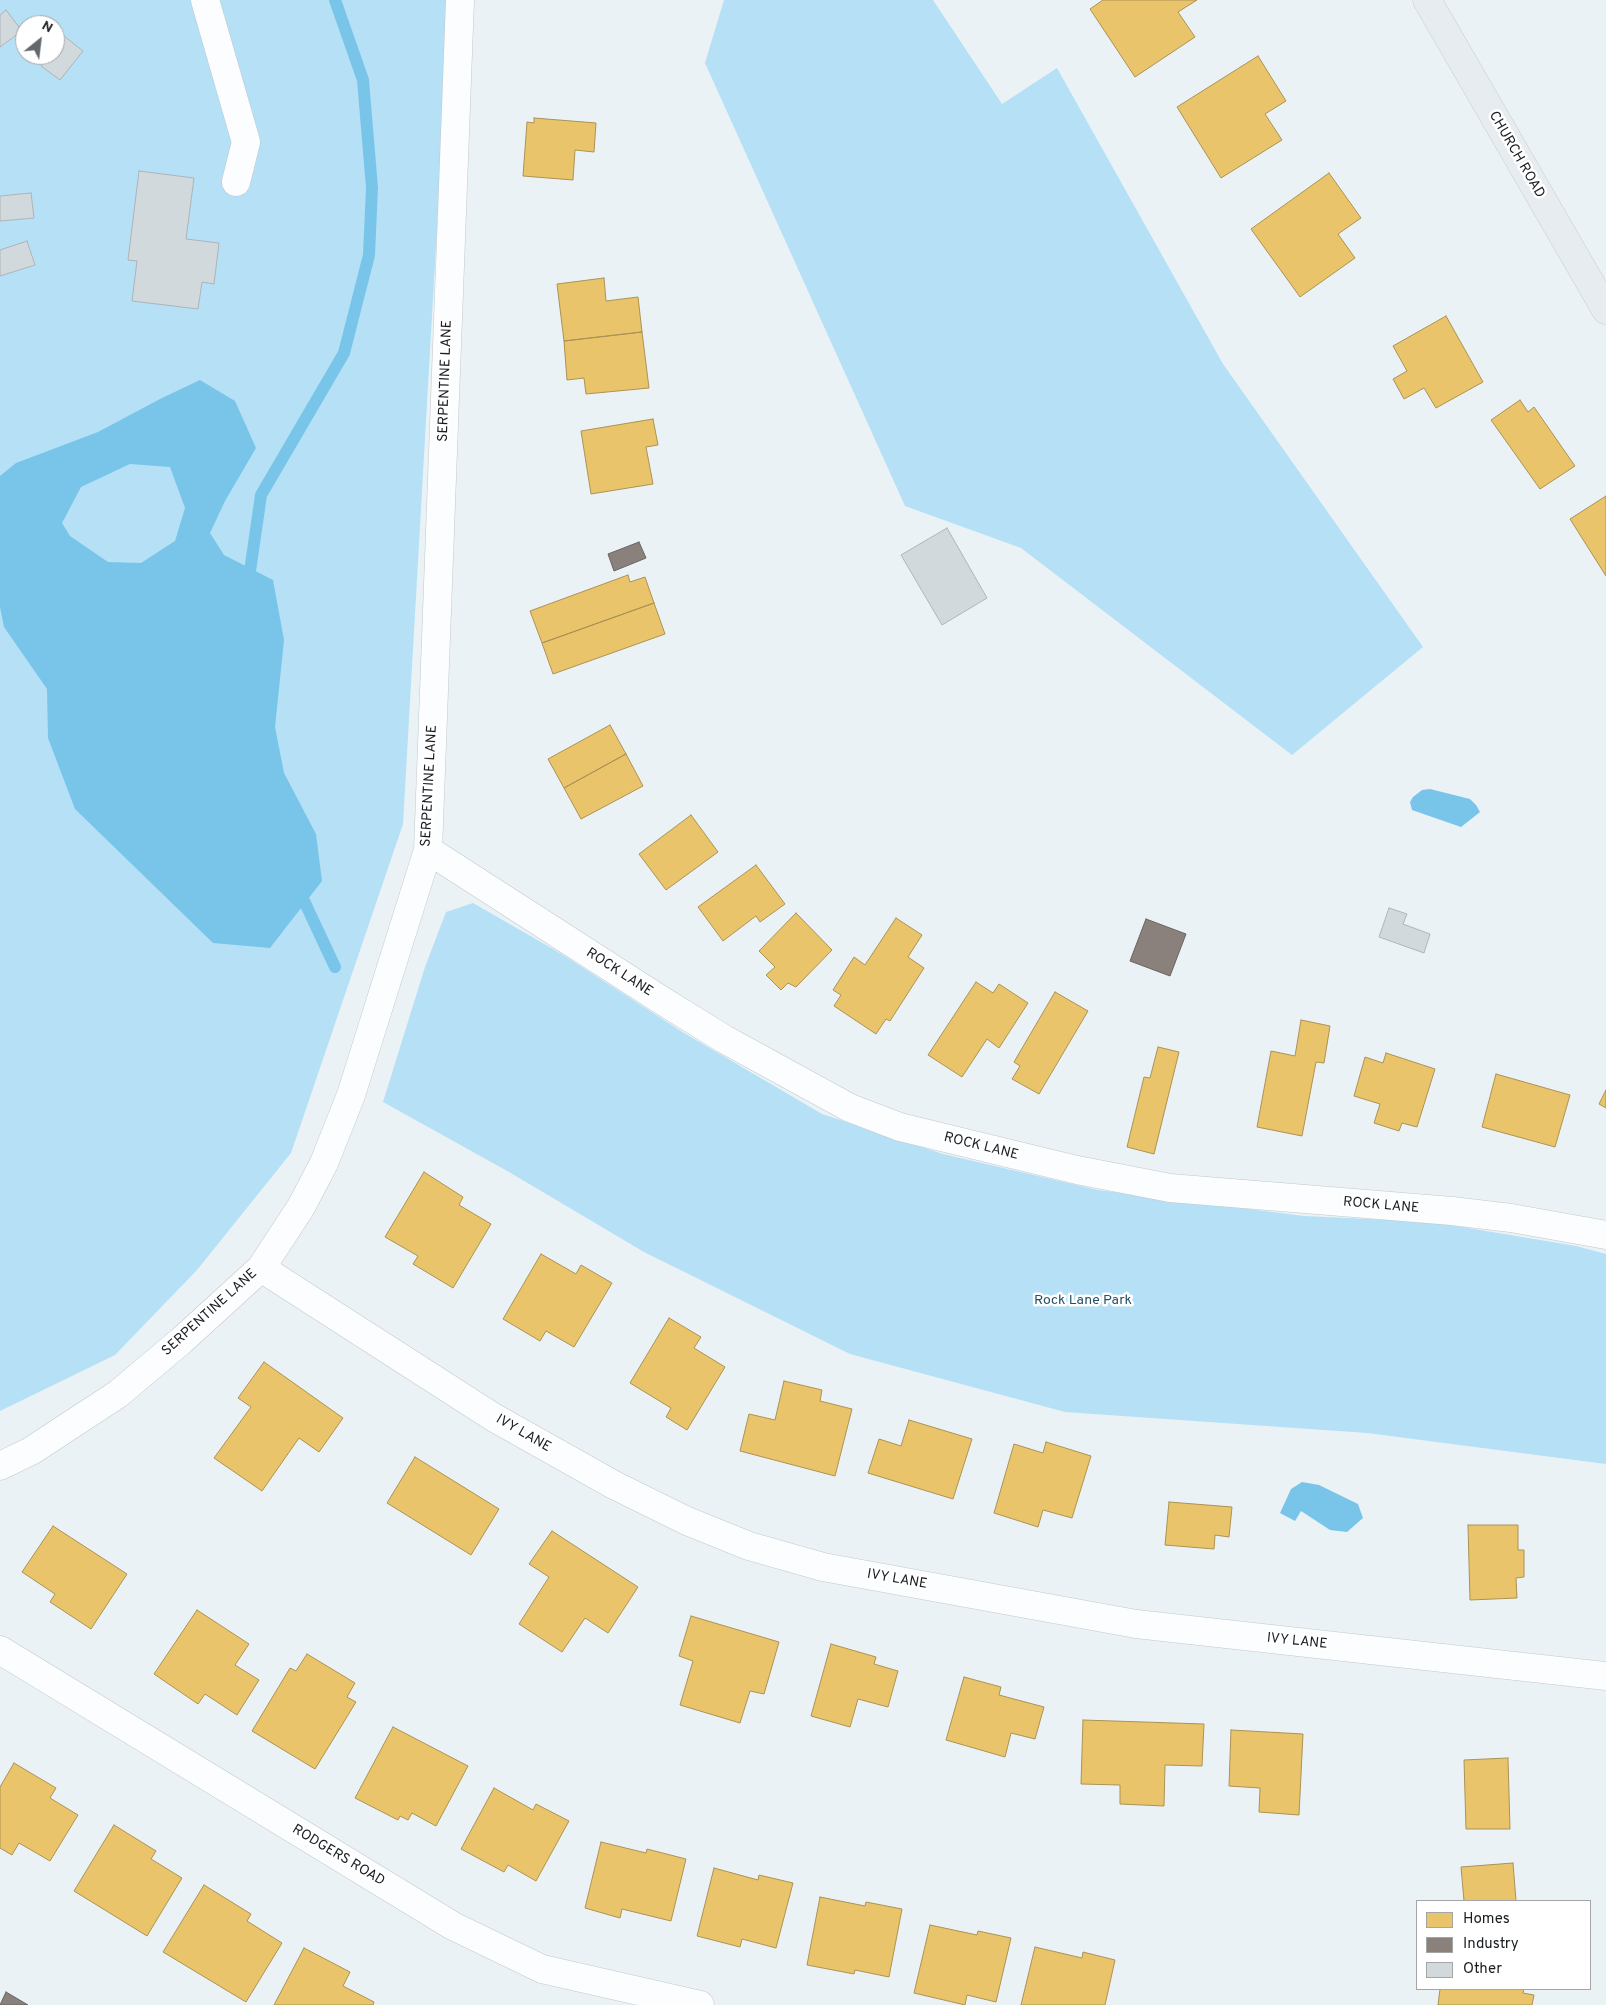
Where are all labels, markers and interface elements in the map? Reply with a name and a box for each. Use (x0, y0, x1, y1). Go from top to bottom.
north arrow (15, 15, 65, 65)
text: N (39, 17, 56, 37)
street label: CHURCH ROAD (1484, 109, 1548, 201)
street label: SERPENTINE LANE (435, 320, 457, 442)
street label: SERPENTINE LANE (418, 725, 442, 847)
street label: ROCK LANE (582, 945, 656, 1001)
street label: ROCK LANE (942, 1130, 1020, 1164)
street label: ROCK LANE (1342, 1194, 1420, 1218)
street label: SERPENTINE LANE (159, 1266, 261, 1360)
park label: Rock Lane Park (1034, 1293, 1132, 1309)
street label: IVY LANE (492, 1412, 554, 1456)
street label: IVY LANE (866, 1566, 928, 1594)
street label: IVY LANE (1266, 1630, 1328, 1654)
street label: RODGERS ROAD (289, 1822, 387, 1890)
legend (1416, 1900, 1591, 1990)
text: Homes (1463, 1910, 1510, 1929)
text: Industry (1463, 1935, 1519, 1954)
text: Other (1463, 1960, 1502, 1979)

